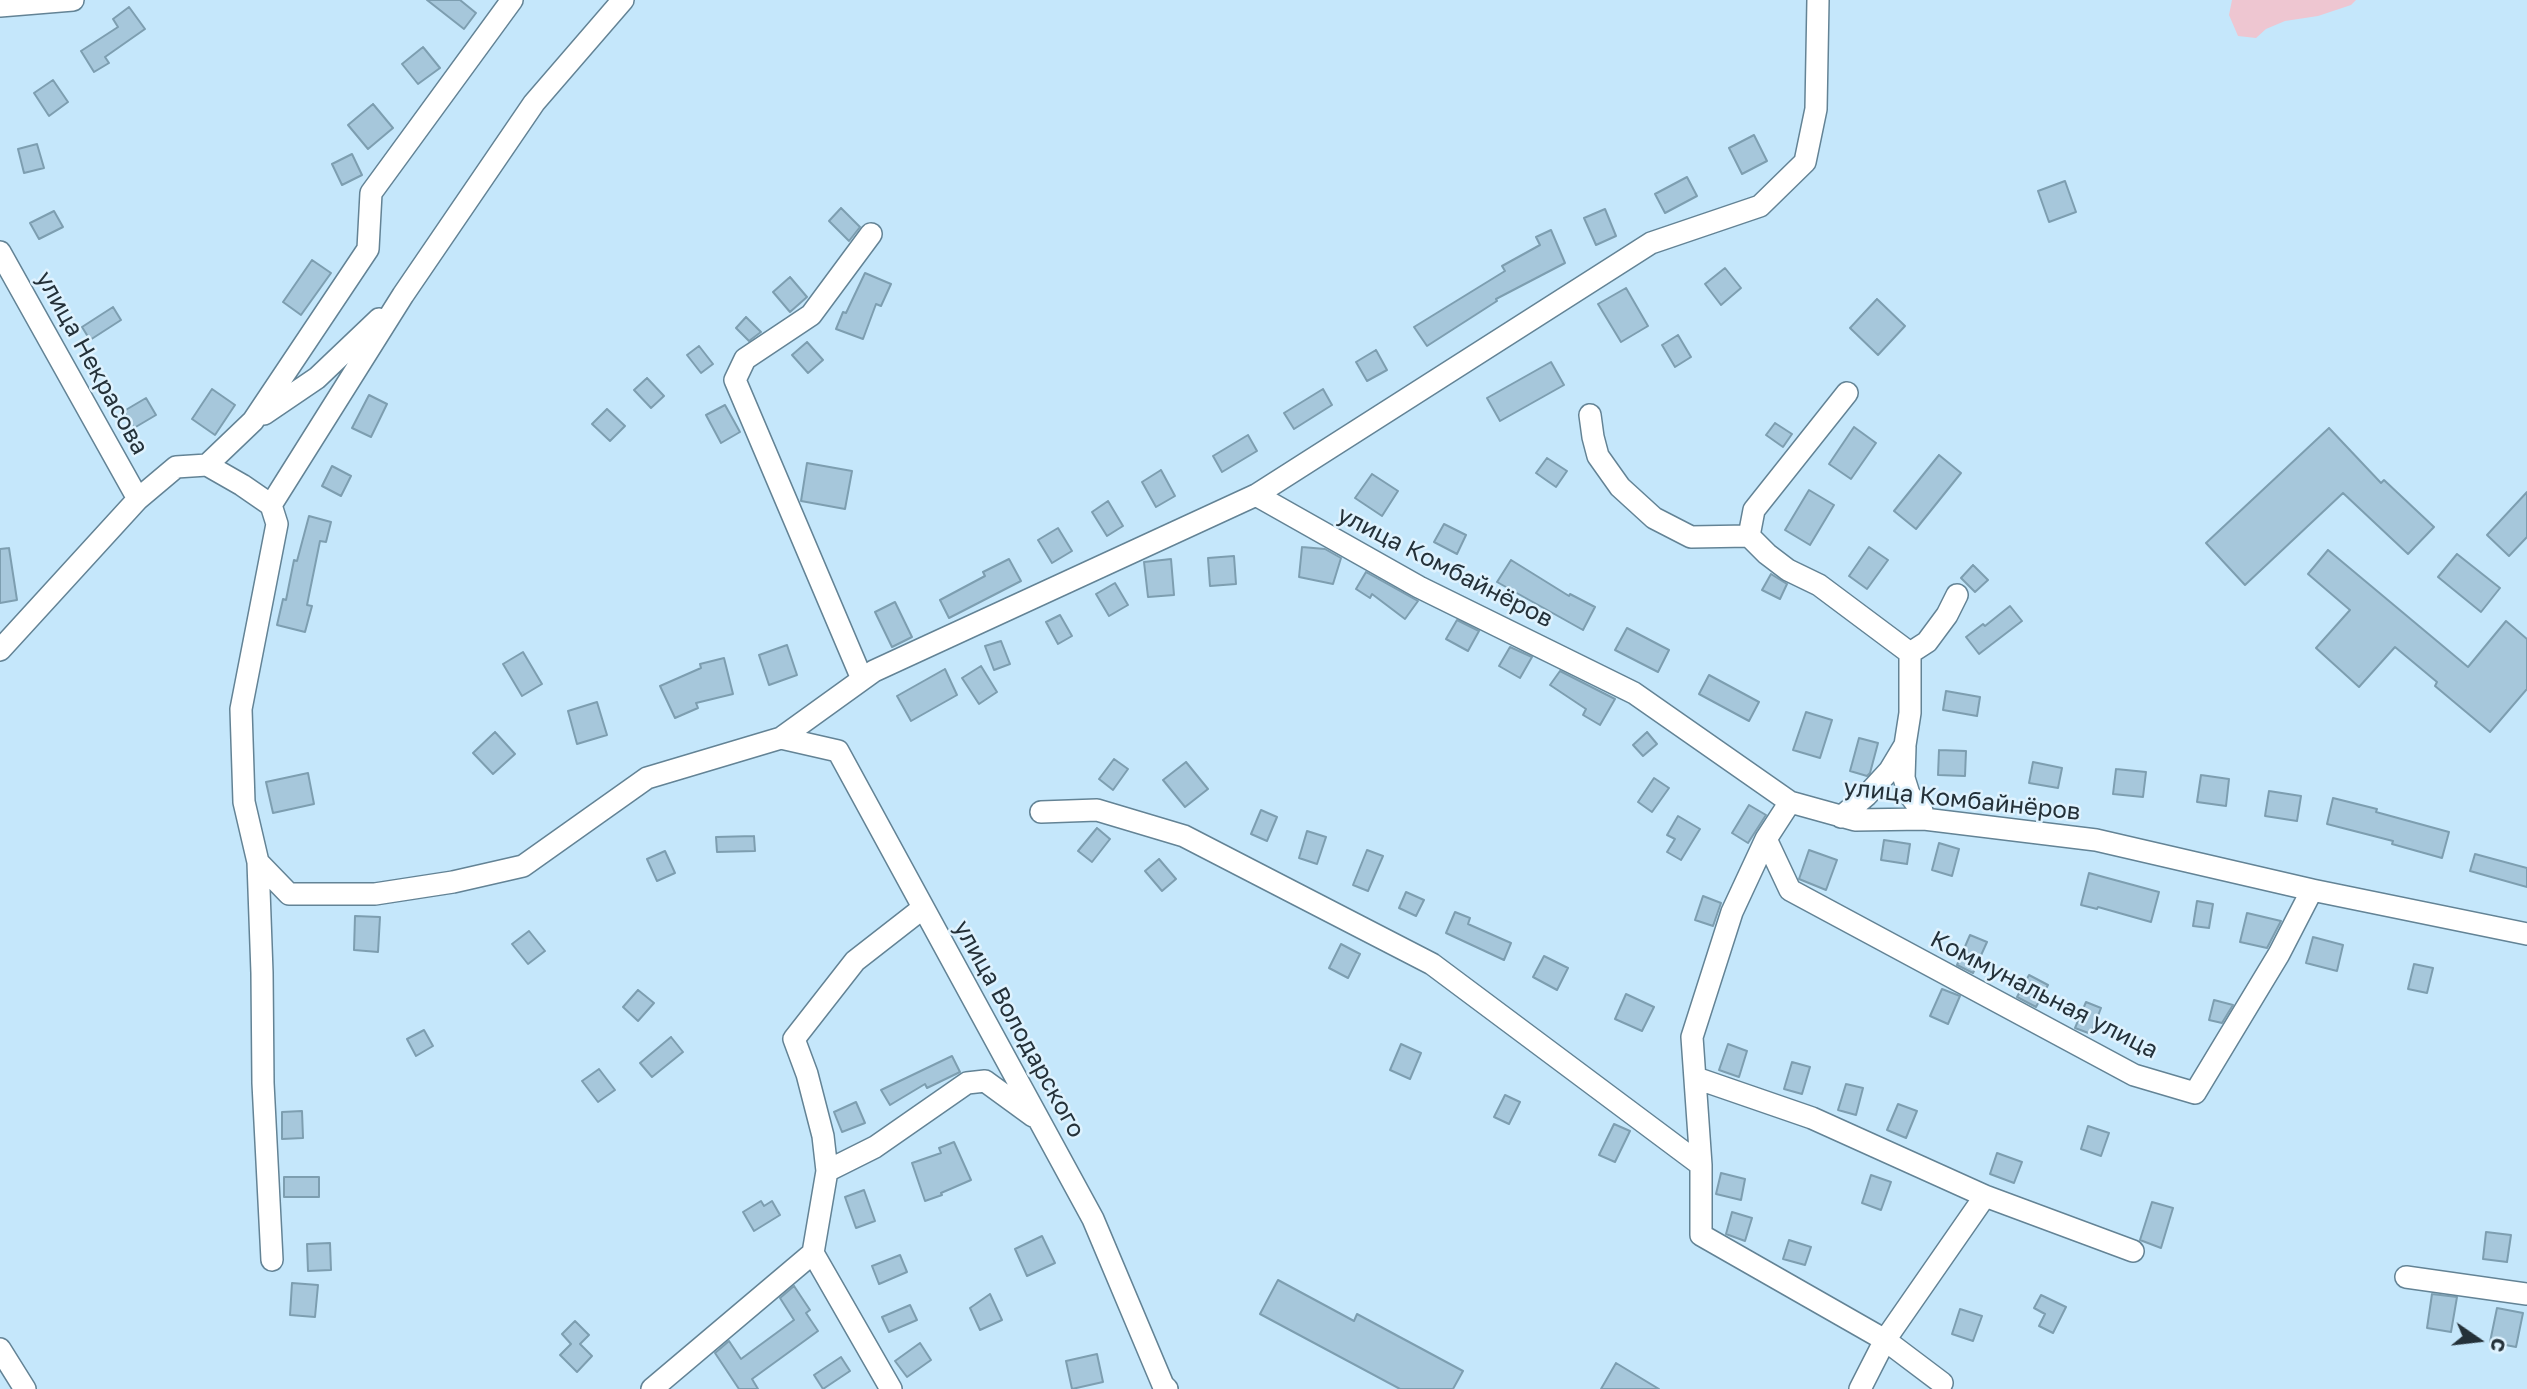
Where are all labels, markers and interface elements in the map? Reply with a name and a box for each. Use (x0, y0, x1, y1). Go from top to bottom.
street label: улица Некрасова (30, 266, 154, 460)
street label: улица Комбайнёров (1332, 500, 1558, 634)
street label: улица Комбайнёров (1842, 773, 2082, 827)
street label: улица Володарского (947, 915, 1091, 1143)
street label: Коммунальная улица (1925, 925, 2163, 1065)
north arrow (2443, 1305, 2513, 1375)
text: С (2486, 1336, 2512, 1355)

